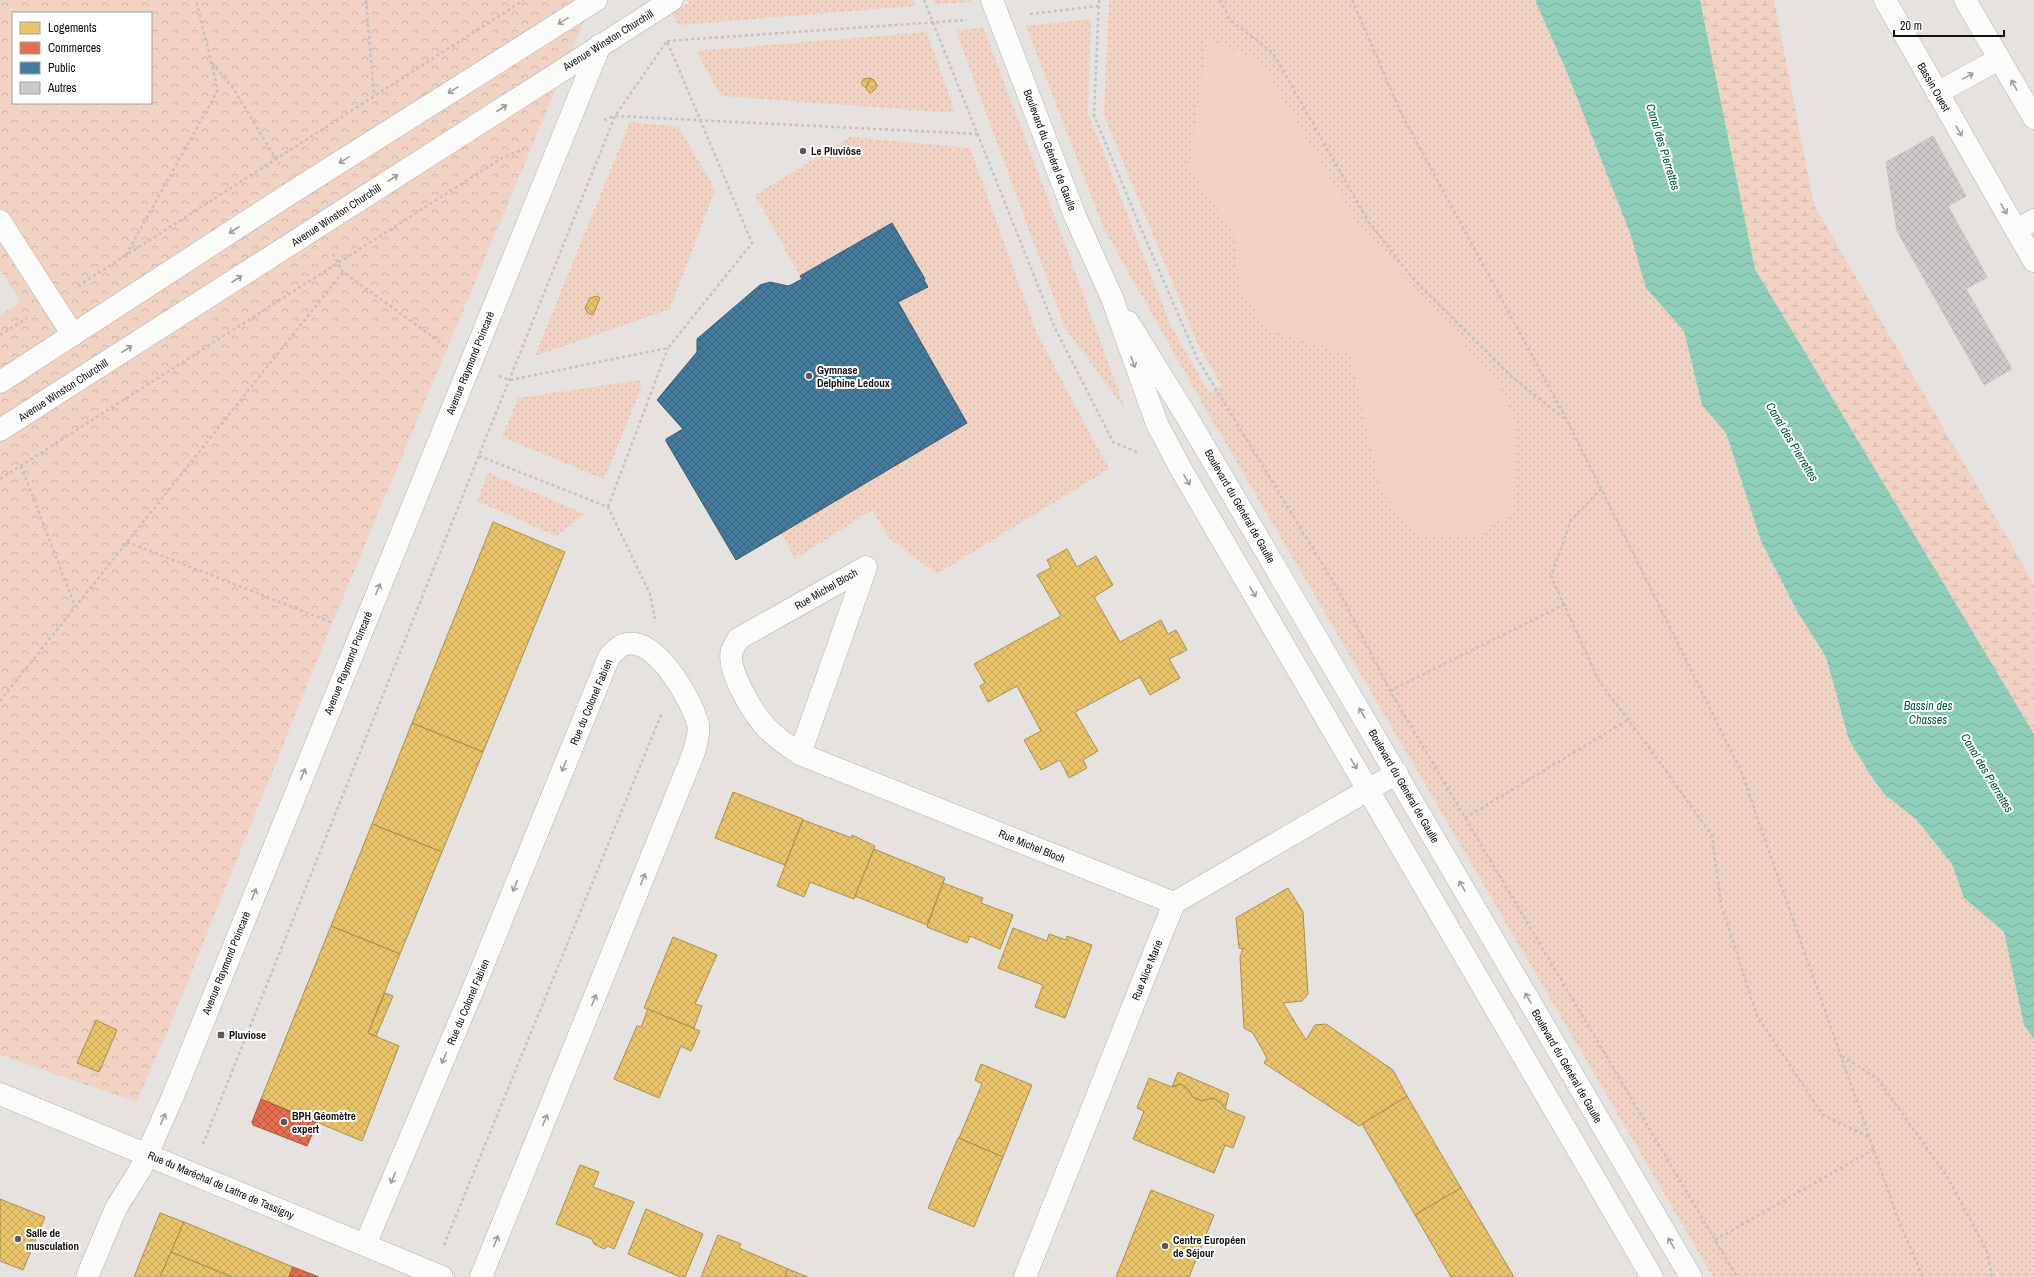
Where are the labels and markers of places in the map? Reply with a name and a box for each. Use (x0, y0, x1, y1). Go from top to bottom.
place label: Le Pluviôse (811, 144, 861, 158)
marker: Le Pluviôse (798, 146, 808, 156)
place label: Gymnase Delphine Ledoux (817, 363, 890, 390)
marker: Gymnase Delphine Ledoux (804, 371, 814, 381)
place label: Pluviose (229, 1028, 266, 1042)
marker: Pluviose (216, 1030, 226, 1040)
place label: BPH Géomètre expert (292, 1109, 356, 1136)
marker: BPH Géomètre expert (279, 1117, 289, 1127)
place label: Salle de musculation (26, 1226, 79, 1253)
place label: Centre Européen de Séjour (1173, 1233, 1246, 1260)
marker: Salle de musculation (13, 1234, 23, 1244)
marker: Centre Européen de Séjour (1160, 1241, 1170, 1251)

